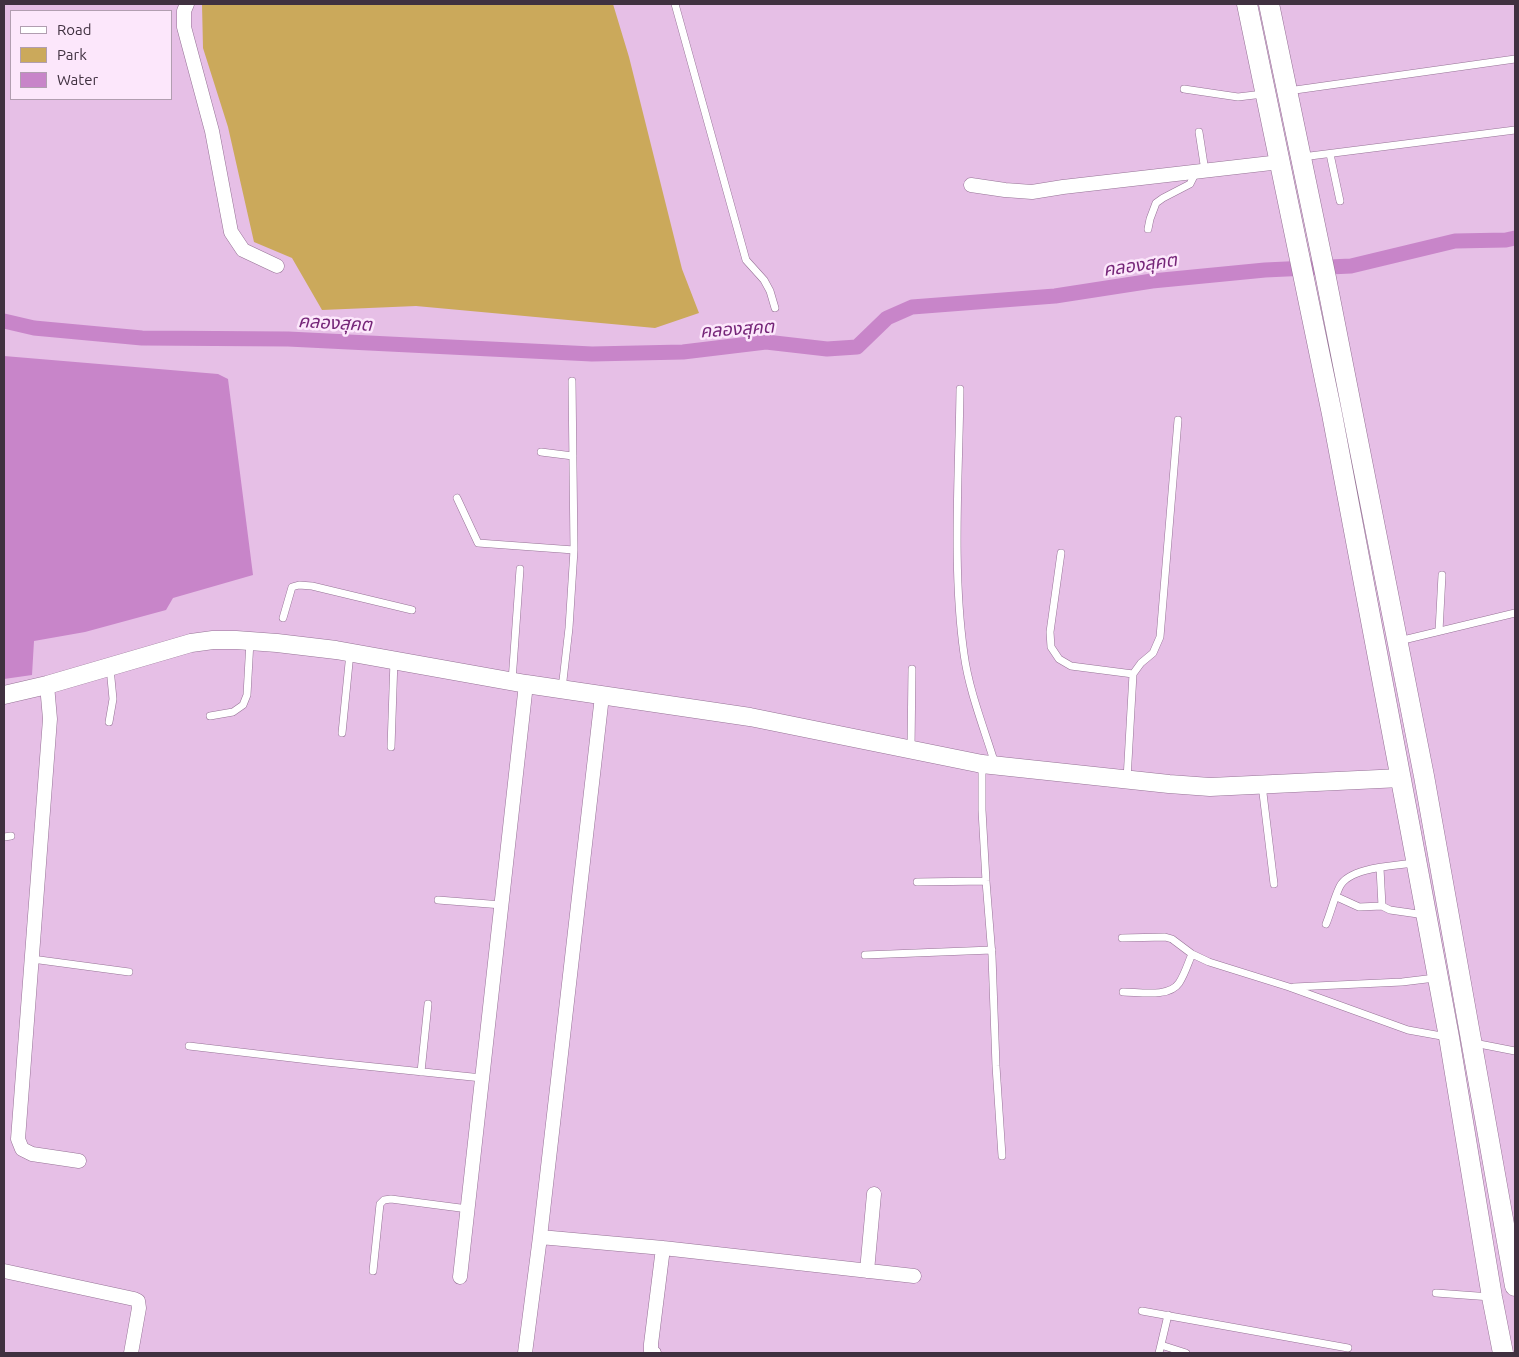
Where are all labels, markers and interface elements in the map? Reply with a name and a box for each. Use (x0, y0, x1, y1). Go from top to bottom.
legend (10, 10, 172, 100)
text: Road (57, 21, 92, 38)
text: Park (57, 46, 87, 63)
text: Water (57, 71, 98, 88)
water label: คลองสุคต (1102, 249, 1178, 281)
water label: คลองสุคต (297, 310, 373, 336)
water label: คลองสุคต (699, 316, 775, 342)

